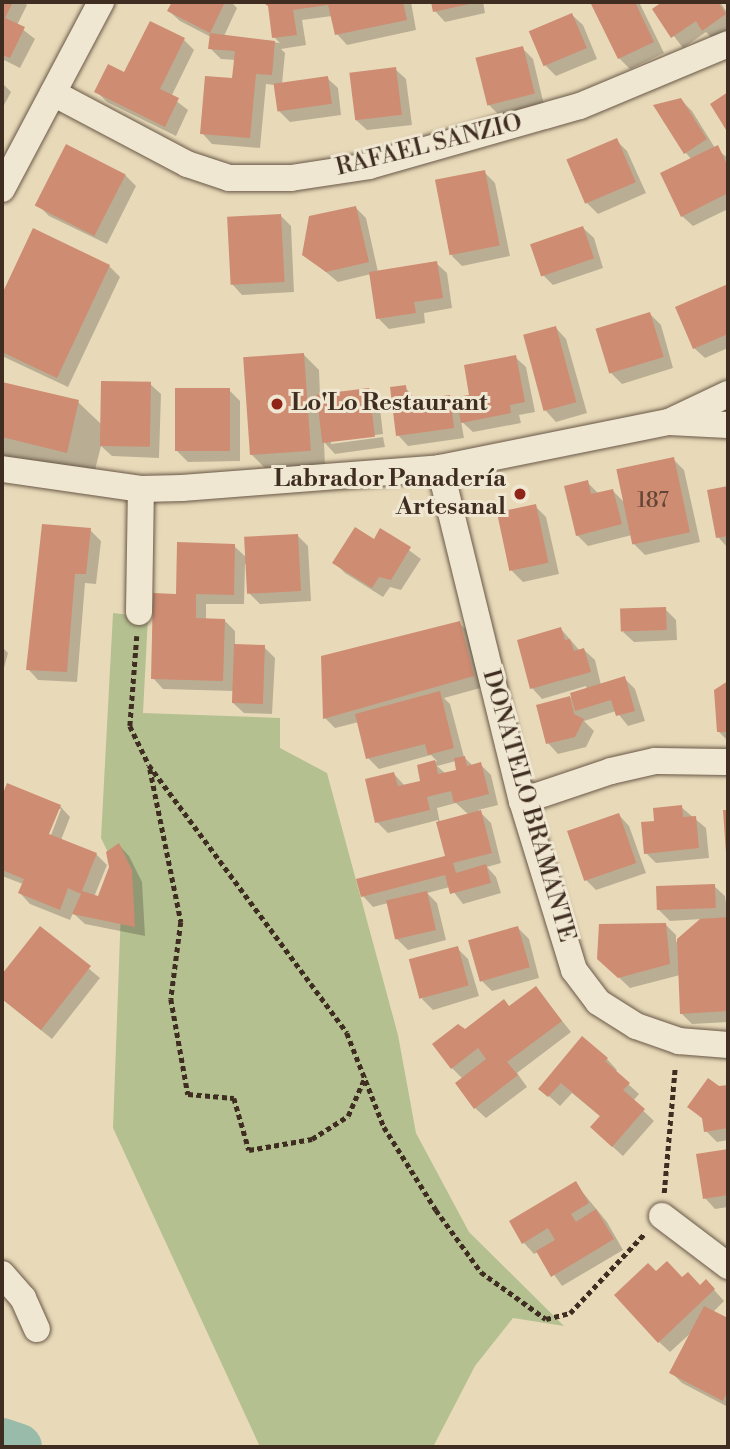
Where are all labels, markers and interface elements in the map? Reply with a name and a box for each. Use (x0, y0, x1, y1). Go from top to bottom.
street label: RAFAEL SANZIO (333, 109, 525, 183)
place label: Lo'Lo Restaurant (291, 390, 488, 418)
marker: Lo'Lo Restaurant (269, 396, 285, 412)
place label: Labrador Panadería Artesanal (274, 466, 506, 522)
marker: Labrador Panadería Artesanal (512, 486, 528, 502)
house number: 187 (637, 488, 669, 514)
street label: DONATELO BRAMANTE (475, 666, 581, 946)

